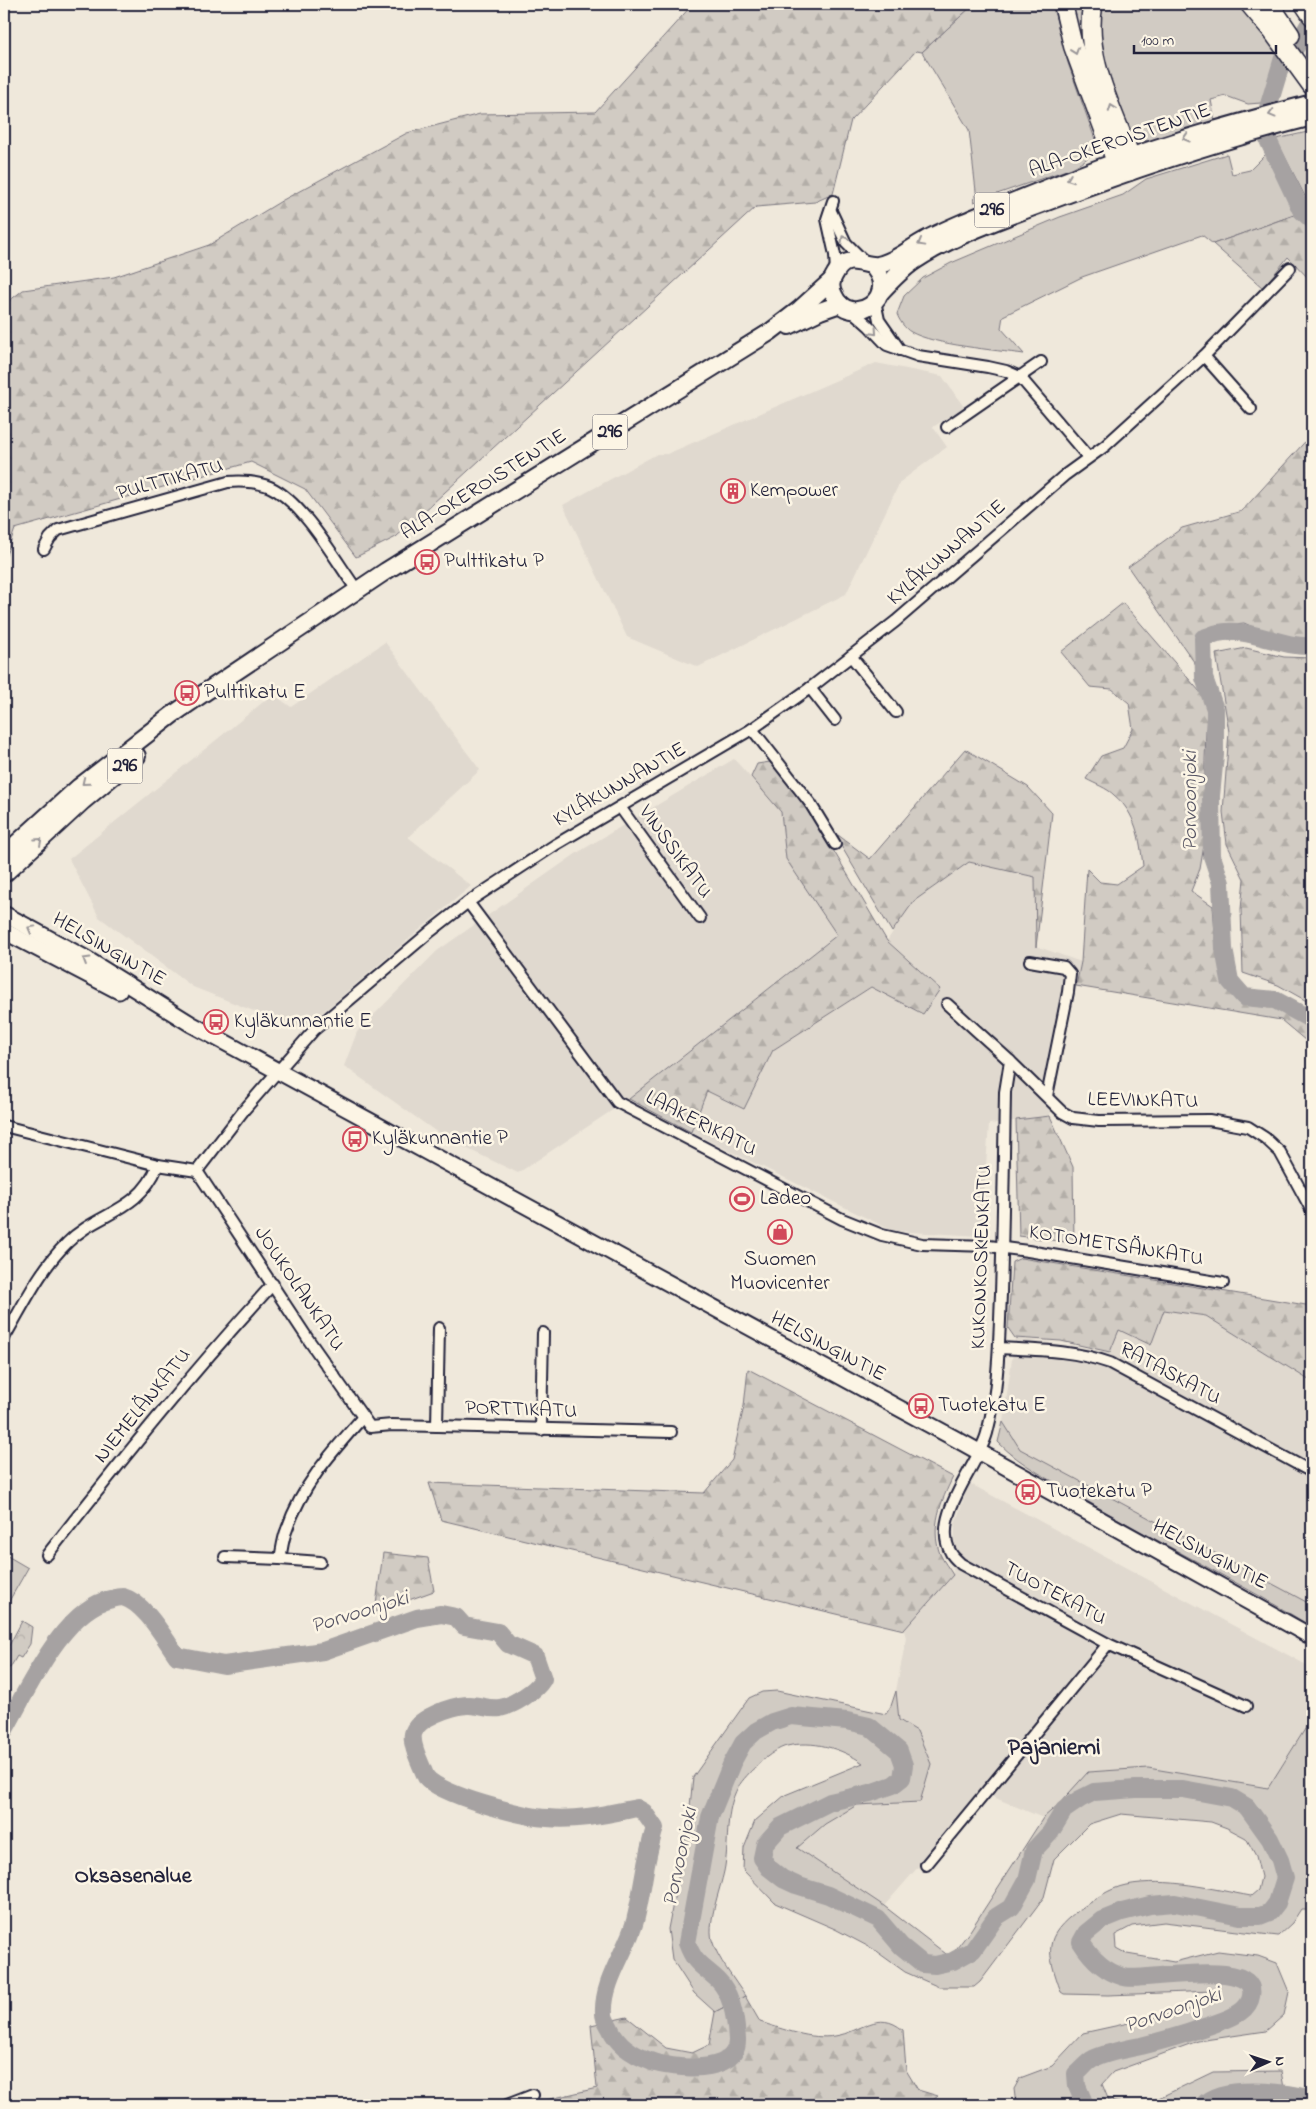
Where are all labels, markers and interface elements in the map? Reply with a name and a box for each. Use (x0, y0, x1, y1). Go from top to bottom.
scale bar (1134, 22, 1276, 54)
text: 100 m (1141, 30, 1174, 52)
one-way arrow (1069, 46, 1079, 55)
street label: ALA-OKEROISTENTIE (1025, 96, 1215, 186)
one-way arrow (1107, 104, 1117, 113)
one-way arrow (1269, 108, 1277, 118)
one-way arrow (1182, 133, 1191, 143)
one-way arrow (1066, 173, 1075, 183)
road number: 296 (974, 192, 1010, 228)
one-way arrow (840, 235, 850, 244)
one-way arrow (917, 236, 926, 246)
one-way arrow (869, 326, 878, 335)
road number: 296 (592, 414, 628, 450)
street label: ALA-OKEROISTENTIE (395, 422, 573, 548)
street label: PULTTIKATU (113, 451, 227, 509)
place label: Kempower (750, 476, 838, 506)
building icon: Kempower (720, 478, 746, 504)
street label: KYLÄKUNNANTIE (881, 493, 1013, 613)
place label: Pulttikatu P (444, 547, 544, 577)
bus stop icon: Pulttikatu P (414, 549, 440, 575)
place label: Pulttikatu E (204, 678, 306, 708)
bus stop icon: Pulttikatu E (174, 680, 200, 706)
street label: KYLÄKUNNANTIE (548, 735, 692, 835)
road number: 296 (108, 748, 142, 784)
water label: Porvoonjoki (1175, 749, 1207, 851)
one-way arrow (82, 777, 91, 786)
street label: VINSSIKATU (630, 798, 719, 905)
one-way arrow (34, 837, 43, 846)
street label: HELSINGINTIE (46, 905, 172, 995)
one-way arrow (27, 925, 36, 935)
one-way arrow (82, 956, 91, 966)
place label: Kyläkunnantie E (234, 1007, 372, 1039)
bus stop icon: Kyläkunnantie E (203, 1009, 229, 1035)
street label: LAAKERIKATU (640, 1083, 762, 1165)
street label: LEEVINKATU (1087, 1085, 1199, 1117)
place label: Kyläkunnantie P (372, 1124, 508, 1156)
bus stop icon: Kyläkunnantie P (342, 1126, 368, 1152)
street label: KUKONKOSKENKATU (964, 1164, 1000, 1350)
place label: Ladeo (760, 1184, 811, 1214)
sports icon: Ladeo (729, 1186, 755, 1212)
street label: KOTOMETSÄNKATU (1027, 1217, 1205, 1275)
shop icon: Suomen Muovicenter (767, 1219, 793, 1245)
street label: JOUKOLANKATU (246, 1221, 352, 1357)
place label: Suomen Muovicenter (730, 1245, 830, 1299)
street label: HELSINGINTIE (765, 1304, 891, 1390)
street label: RATASKATU (1114, 1335, 1226, 1413)
street label: NIEMELÄNKATU (87, 1342, 199, 1470)
place label: Tuotekatu E (938, 1391, 1046, 1421)
street label: PORTTIKATU (464, 1393, 578, 1427)
bus stop icon: Tuotekatu E (908, 1393, 934, 1419)
place label: Tuotekatu P (1046, 1477, 1152, 1507)
bus stop icon: Tuotekatu P (1015, 1479, 1041, 1505)
street label: HELSINGINTIE (1147, 1512, 1273, 1598)
street label: TUOTEKATU (998, 1554, 1112, 1634)
water label: Porvoonjoki (307, 1582, 415, 1643)
district label: Pajaniemi (1007, 1731, 1101, 1766)
water label: Porvoonjoki (655, 1802, 708, 1910)
district label: Oksasenalue (74, 1861, 193, 1893)
water label: Porvoonjoki (1120, 1979, 1228, 2043)
north arrow (1244, 2036, 1294, 2086)
text: N (1269, 2056, 1290, 2067)

